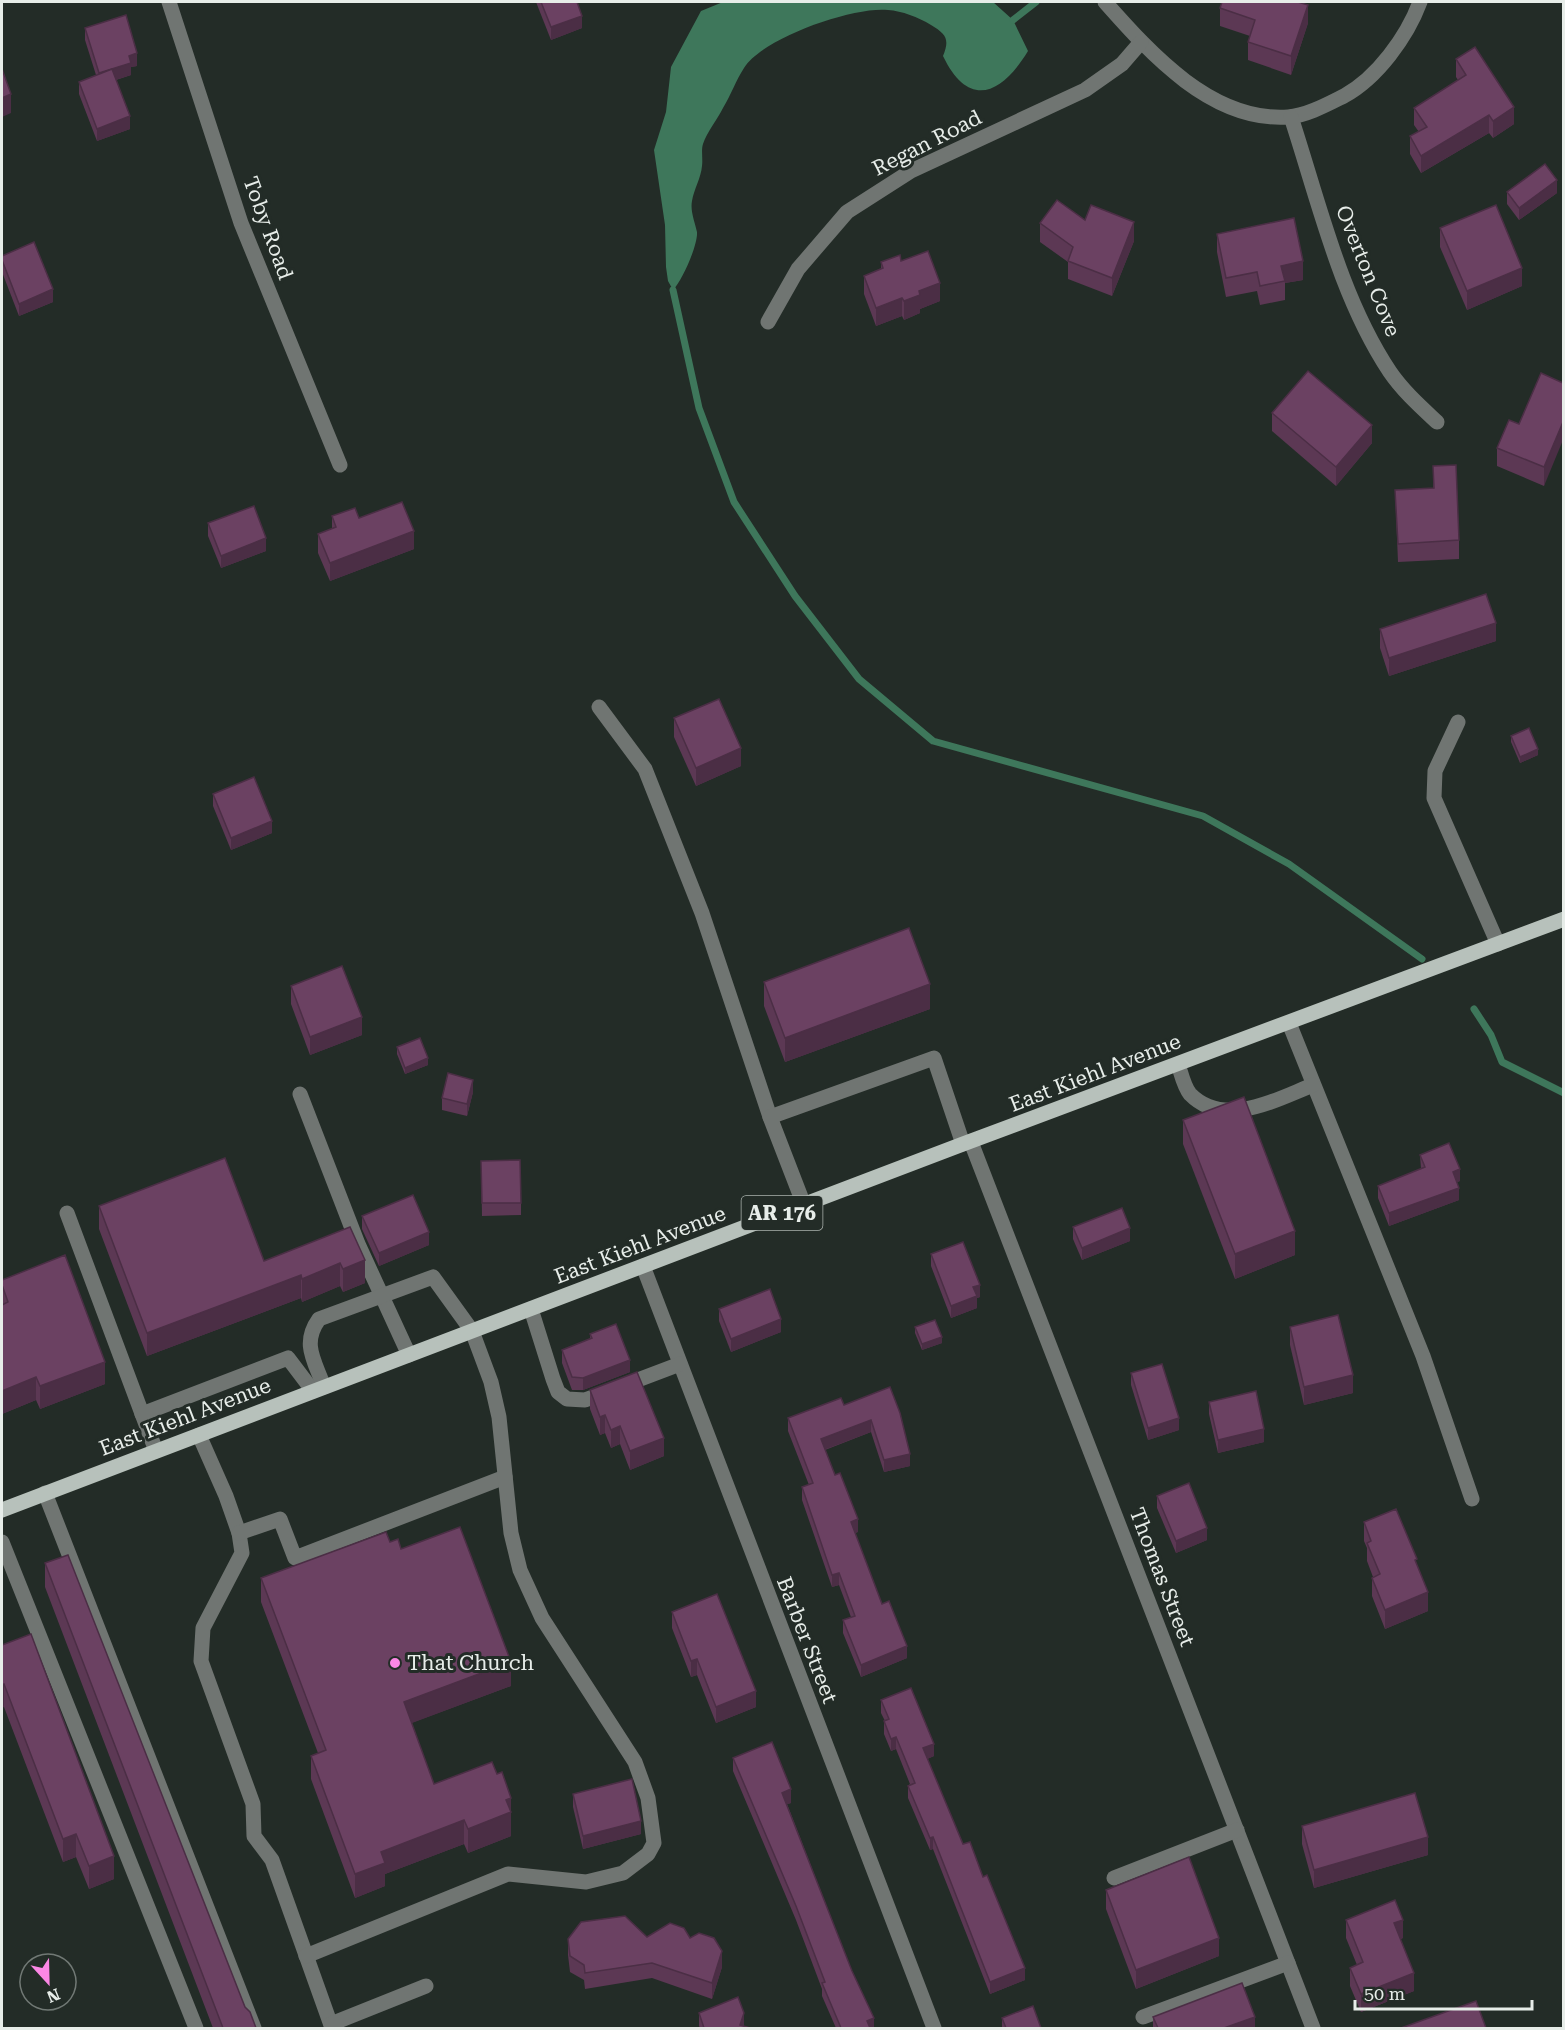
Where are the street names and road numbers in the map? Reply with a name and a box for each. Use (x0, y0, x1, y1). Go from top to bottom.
street label: Regan Road (868, 105, 986, 181)
street label: Toby Road (238, 173, 298, 283)
street label: Overton Cove (1331, 202, 1405, 340)
street label: East Kiehl Avenue (1006, 1029, 1184, 1117)
road number: AR 176 (742, 1196, 822, 1230)
street label: East Kiehl Avenue (551, 1201, 729, 1289)
street label: East Kiehl Avenue (96, 1373, 274, 1461)
street label: Thomas Street (1125, 1504, 1200, 1650)
street label: Barber Street (772, 1574, 842, 1707)

